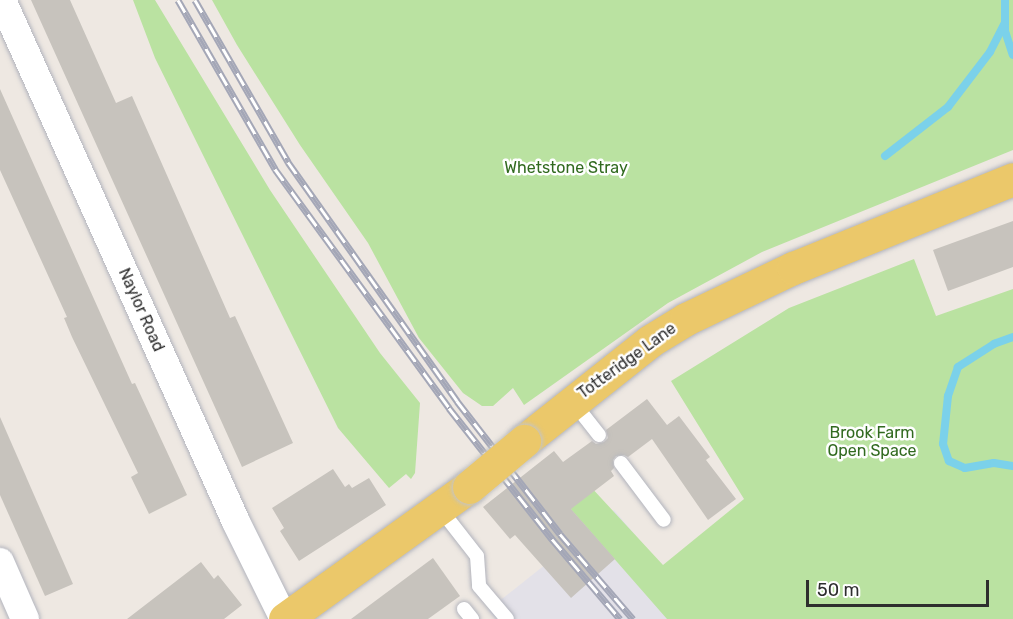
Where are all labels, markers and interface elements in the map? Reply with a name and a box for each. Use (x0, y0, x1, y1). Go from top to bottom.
park label: Whetstone Stray (504, 158, 628, 178)
street label: Naylor Road (114, 265, 168, 355)
street label: Totteridge Lane (574, 319, 680, 403)
park label: Brook Farm Open Space (827, 423, 917, 461)
scale bar (809, 568, 992, 606)
text: 50 m (817, 579, 860, 601)

